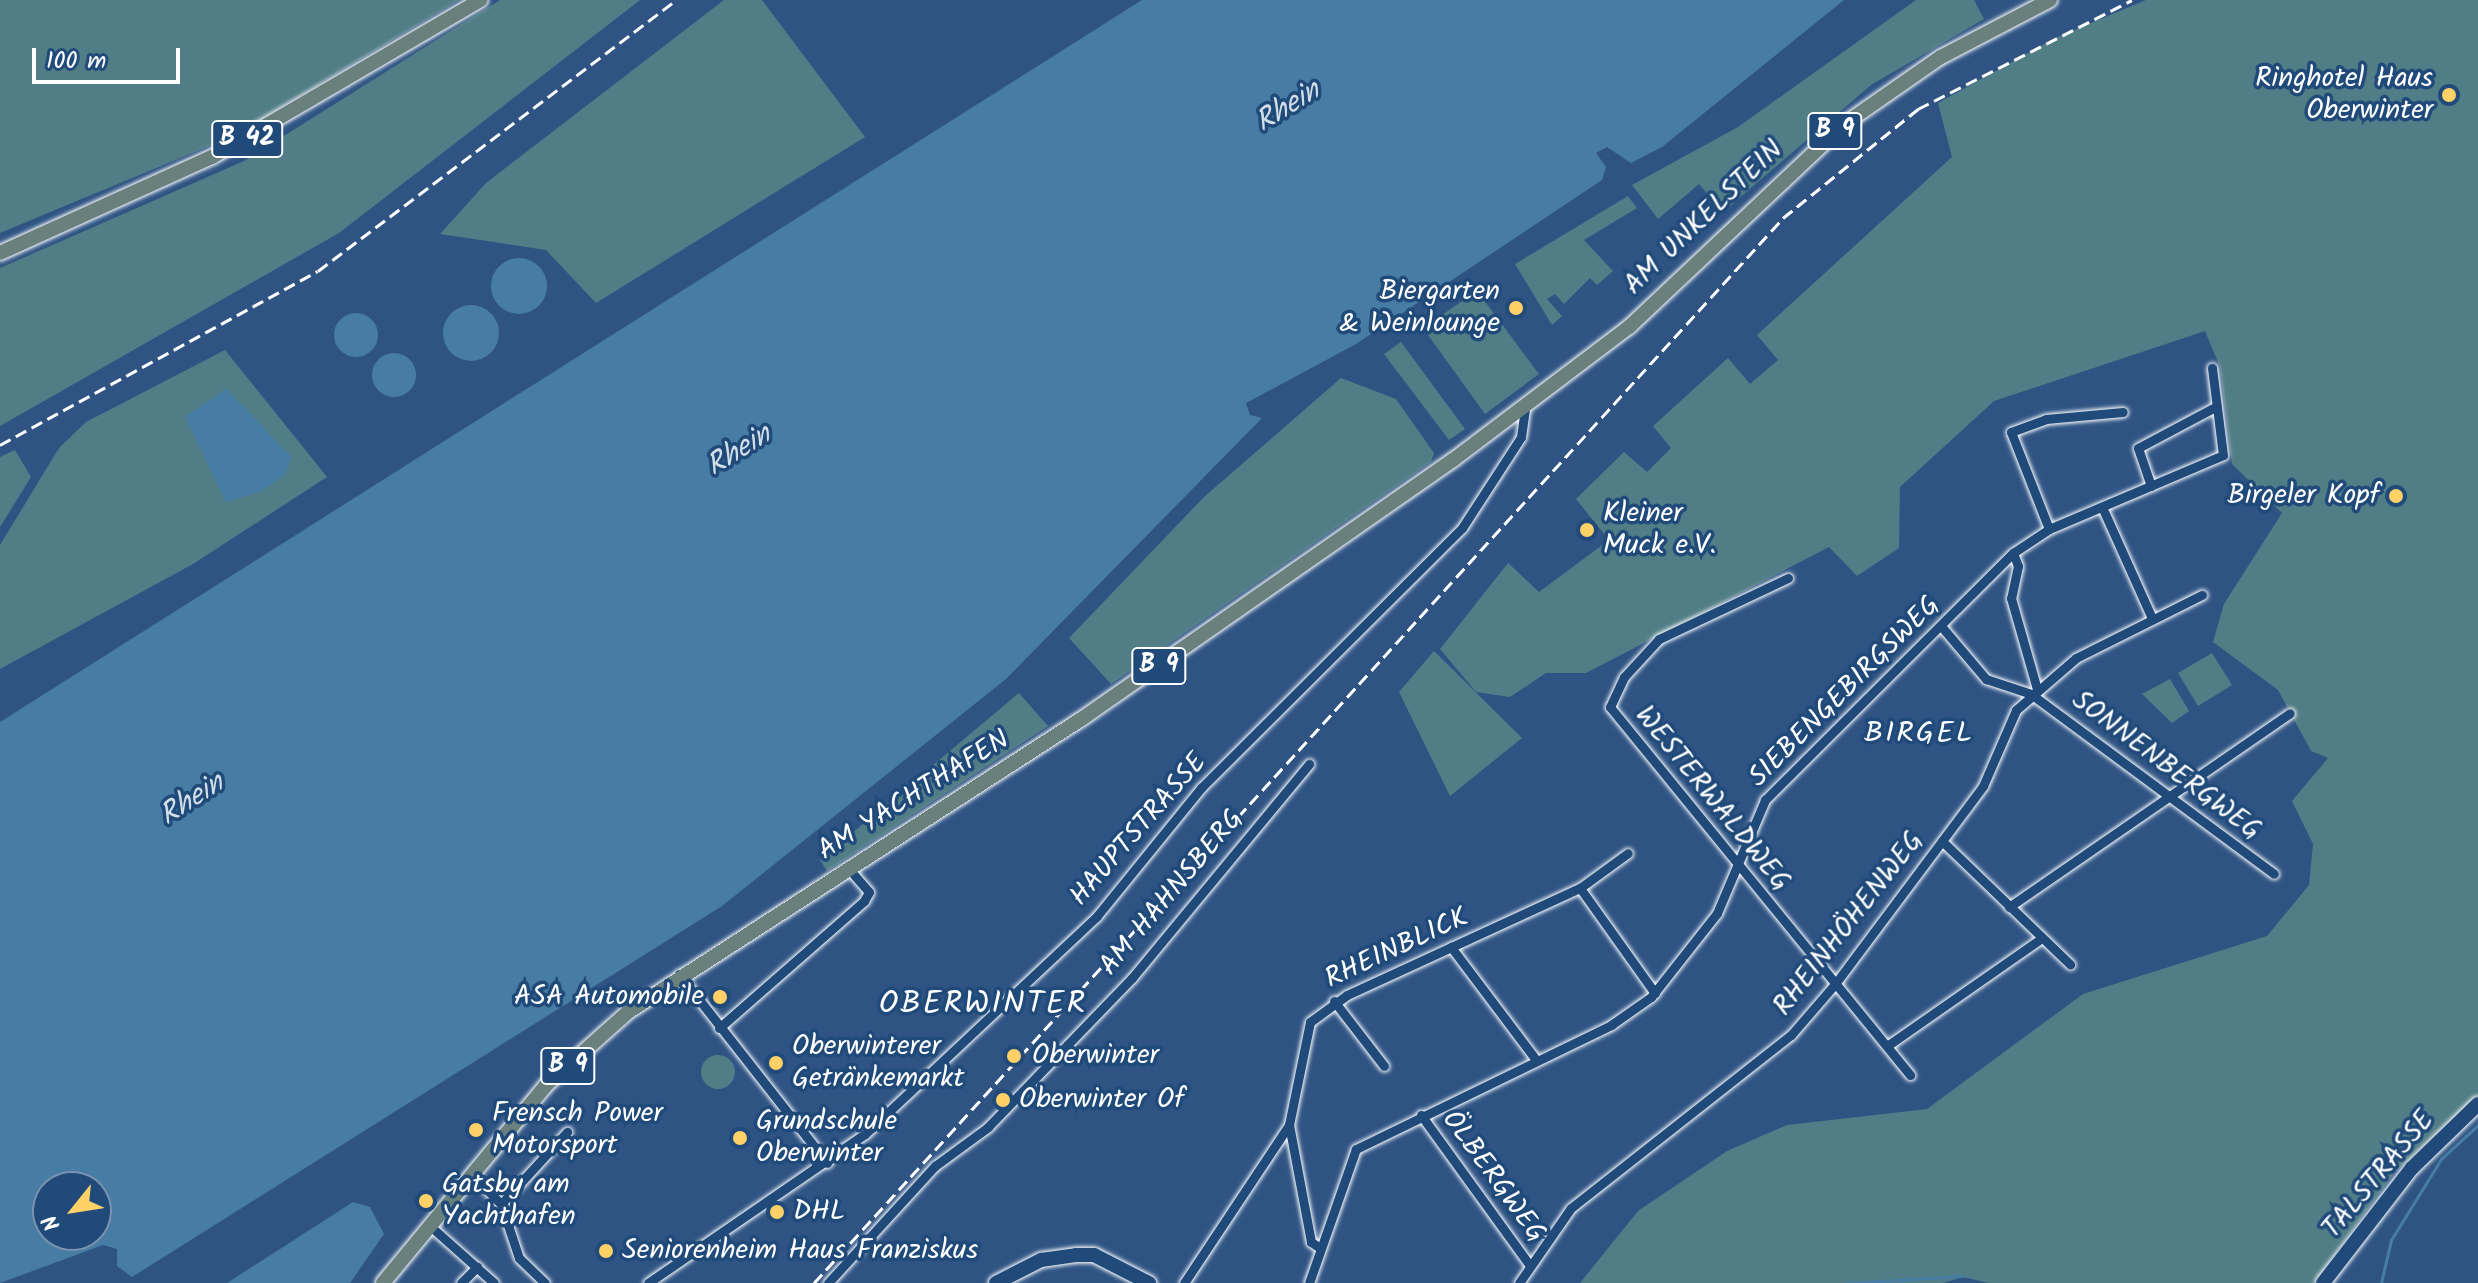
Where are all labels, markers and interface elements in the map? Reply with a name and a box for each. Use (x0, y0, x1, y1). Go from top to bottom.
scale bar (36, 32, 184, 82)
text: 100 m (46, 42, 106, 81)
place label: Ringhotel Haus Oberwinter (2255, 62, 2433, 128)
water label: Rhein (1249, 73, 1327, 141)
marker: Ringhotel Haus Oberwinter (2440, 86, 2458, 104)
road number: B 9 (1807, 109, 1863, 153)
road number: B 42 (211, 117, 283, 161)
street label: AM UNKELSTEIN (1617, 134, 1791, 302)
place label: Biergarten & Weinlounge (1339, 275, 1500, 341)
marker: Biergarten & Weinlounge (1507, 299, 1525, 317)
water label: Rhein (700, 417, 778, 485)
place label: Birgeler Kopf (2227, 479, 2380, 513)
marker: Birgeler Kopf (2387, 487, 2405, 505)
place label: Kleiner Muck e.V. (1603, 497, 1716, 563)
marker: Kleiner Muck e.V. (1578, 521, 1596, 539)
street label: SIEBENGEBIRGSWEG (1742, 589, 1948, 795)
road number: B 9 (1131, 644, 1187, 688)
street label: SONNENBERGWEG (2065, 684, 2267, 848)
street label: WESTERWALDWEG (1627, 700, 1797, 898)
district label: BIRGEL (1864, 716, 1974, 752)
street label: AM YACHTHAFEN (812, 724, 1016, 868)
street label: HAUPTSTRASSE (1063, 747, 1215, 913)
water label: Rhein (153, 766, 231, 834)
street label: AM HAHNSBERG (1093, 803, 1251, 983)
street label: RHEINHÖHENWEG (1767, 825, 1931, 1023)
street label: RHEINBLICK (1320, 901, 1474, 997)
place label: ASA Automobile (514, 980, 704, 1014)
district label: OBERWINTER (879, 986, 1087, 1024)
marker: ASA Automobile (711, 988, 729, 1006)
place label: Oberwinterer Getränkemarkt (792, 1030, 964, 1096)
place label: Oberwinter (1032, 1039, 1159, 1073)
road number: B 9 (540, 1044, 596, 1088)
marker: Oberwinter (1003, 1045, 1025, 1067)
marker: Oberwinterer Getränkemarkt (767, 1054, 785, 1072)
place label: Oberwinter Of (1019, 1083, 1185, 1117)
marker: Oberwinter Of (994, 1091, 1012, 1109)
place label: Frensch Power Motorsport (492, 1097, 663, 1163)
street label: ÖLBERGWEG (1434, 1104, 1552, 1250)
street label: TALSTRASSE (2316, 1104, 2442, 1246)
place label: Grundschule Oberwinter (756, 1105, 897, 1171)
marker: Frensch Power Motorsport (467, 1121, 485, 1139)
marker: Grundschule Oberwinter (731, 1129, 749, 1147)
place label: Gatsby am Yachthafen (442, 1168, 576, 1234)
north arrow (32, 1171, 112, 1251)
marker: Gatsby am Yachthafen (417, 1192, 435, 1210)
place label: DHL (793, 1195, 845, 1229)
marker: DHL (768, 1203, 786, 1221)
text: N (34, 1207, 71, 1237)
place label: Seniorenheim Haus Franziskus (622, 1234, 978, 1268)
marker: Seniorenheim Haus Franziskus (597, 1242, 615, 1260)

